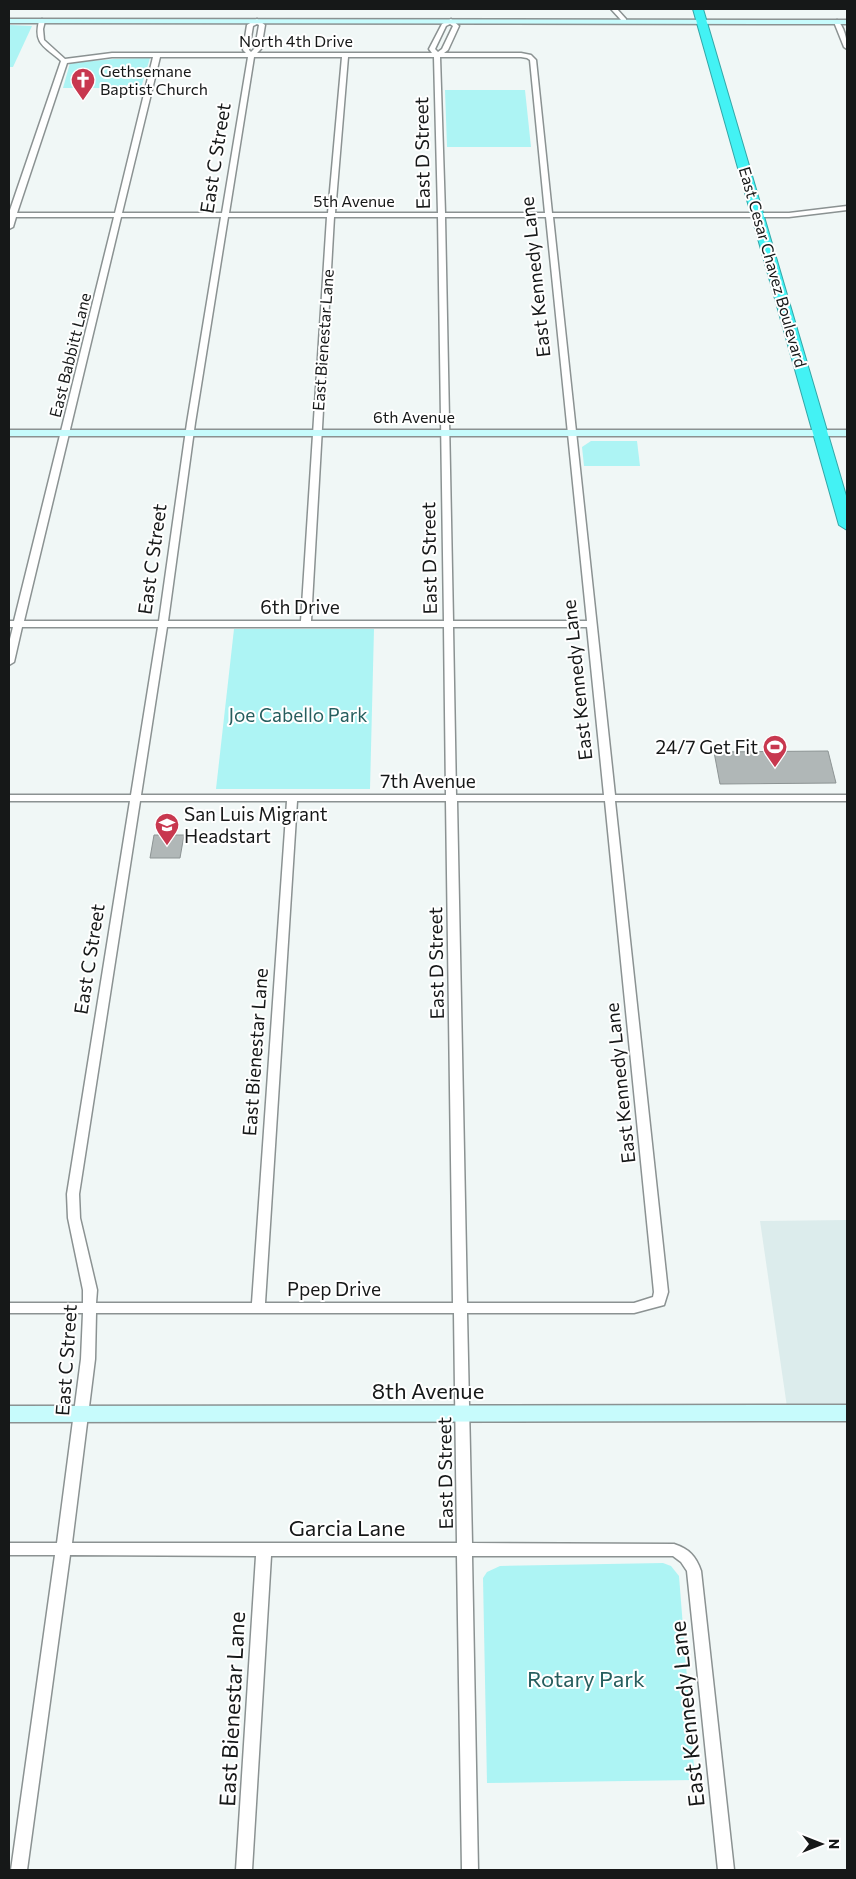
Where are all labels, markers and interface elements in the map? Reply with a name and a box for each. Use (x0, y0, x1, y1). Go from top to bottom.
street label: North 4th Drive (239, 31, 353, 50)
place label: Gethsemane Baptist Church (100, 61, 208, 98)
church icon: Gethsemane Baptist Church (70, 67, 96, 101)
street label: East D Street (409, 96, 434, 209)
street label: East C Street (194, 101, 235, 215)
street label: East Cesar Chavez Boulevard (736, 164, 811, 369)
street label: 5th Avenue (313, 191, 395, 210)
street label: East Kennedy Lane (515, 196, 554, 358)
street label: East Bienestar Lane (308, 268, 337, 411)
street label: East Babbitt Lane (45, 291, 94, 419)
street label: 6th Avenue (373, 407, 455, 426)
street label: East D Street (416, 501, 441, 614)
street label: East C Street (132, 502, 171, 616)
street label: 6th Drive (260, 595, 340, 618)
street label: East Kennedy Lane (557, 599, 596, 761)
park label: Joe Cabello Park (228, 703, 368, 726)
sports icon: 24/7 Get Fit (762, 734, 788, 768)
place label: 24/7 Get Fit (655, 735, 758, 758)
street label: 7th Avenue (380, 769, 476, 792)
place label: San Luis Migrant Headstart (184, 802, 328, 847)
school or university icon: San Luis Migrant Headstart (154, 812, 180, 846)
street label: East C Street (68, 902, 109, 1016)
street label: East D Street (423, 906, 448, 1019)
street label: East Bienestar Lane (237, 967, 272, 1137)
street label: East Kennedy Lane (600, 1002, 639, 1164)
street label: Ppep Drive (287, 1277, 381, 1300)
street label: East C Street (50, 1303, 81, 1416)
street label: 8th Avenue (372, 1377, 484, 1404)
street label: East D Street (432, 1416, 457, 1529)
street label: Garcia Lane (289, 1514, 405, 1541)
street label: East Bienestar Lane (213, 1611, 250, 1807)
street label: East Kennedy Lane (663, 1620, 710, 1808)
park label: Rotary Park (527, 1665, 645, 1692)
north arrow (796, 1819, 846, 1869)
text: N (826, 1839, 843, 1849)

